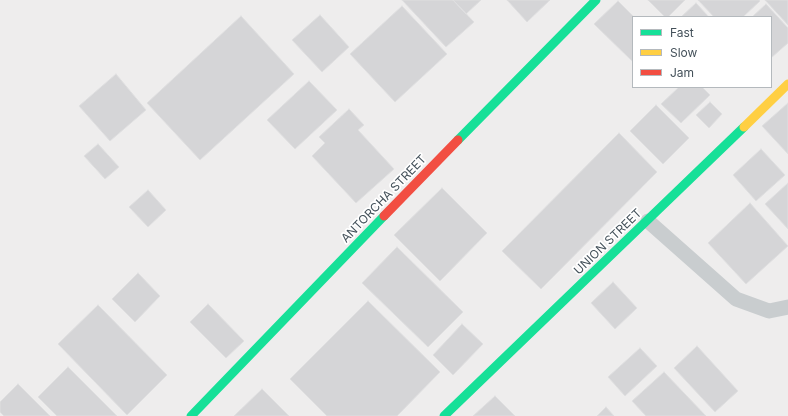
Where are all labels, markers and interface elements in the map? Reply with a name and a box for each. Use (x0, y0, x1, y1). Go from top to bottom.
legend (632, 16, 772, 88)
text: Fast (670, 25, 694, 40)
text: Slow (670, 45, 697, 60)
text: Jam (670, 65, 694, 80)
street label: ANTORCHA STREET (338, 152, 430, 246)
street label: UNION STREET (571, 206, 645, 278)

